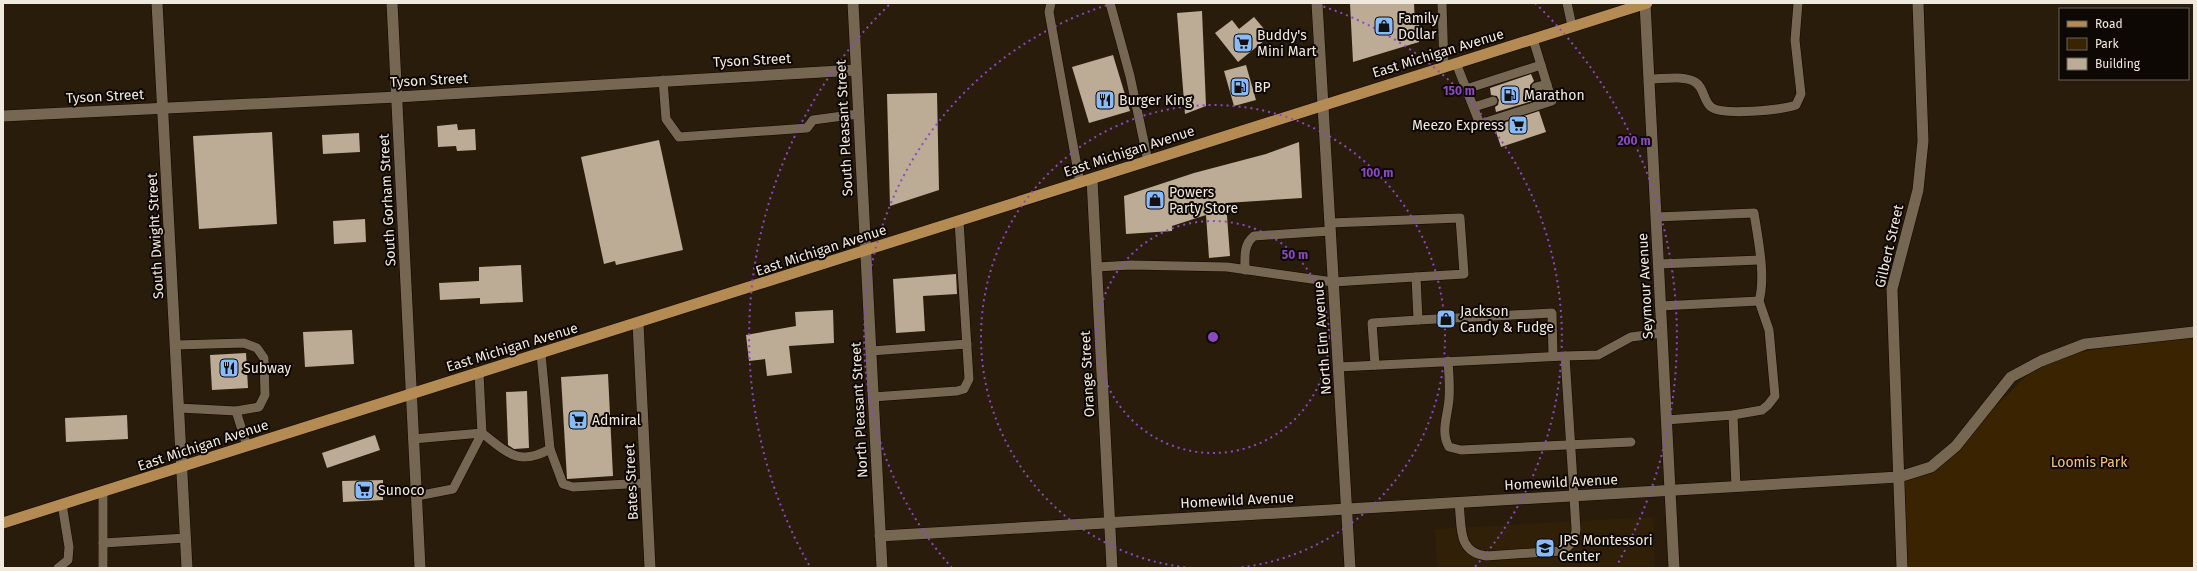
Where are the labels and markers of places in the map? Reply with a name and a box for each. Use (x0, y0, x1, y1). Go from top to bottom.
place label: Family Dollar (1398, 10, 1439, 43)
shop icon: Family Dollar (1373, 15, 1395, 37)
place label: Buddy's Mini Mart (1257, 27, 1318, 60)
supermarket icon: Buddy's Mini Mart (1232, 32, 1254, 54)
fuel station icon: BP (1229, 76, 1251, 98)
place label: BP (1254, 79, 1271, 96)
fuel station icon: Marathon (1499, 84, 1521, 106)
place label: Marathon (1524, 87, 1585, 104)
restaurant icon: Burger King (1094, 89, 1116, 111)
place label: Burger King (1119, 92, 1193, 109)
supermarket icon: Meezo Express (1507, 114, 1529, 136)
place label: Meezo Express (1412, 117, 1504, 134)
place label: Powers Party Store (1169, 184, 1238, 217)
shop icon: Powers Party Store (1144, 189, 1166, 211)
place label: Jackson Candy & Fudge (1460, 303, 1554, 336)
shop icon: Jackson Candy & Fudge (1435, 308, 1457, 330)
centre of rings (1206, 330, 1220, 344)
restaurant icon: Subway (218, 357, 240, 379)
place label: Subway (243, 360, 291, 377)
supermarket icon: Admiral (567, 409, 589, 431)
place label: Admiral (592, 412, 641, 429)
supermarket icon: Sunoco (353, 479, 375, 501)
place label: Sunoco (378, 482, 425, 499)
place label: JPS Montessori Center (1559, 532, 1653, 565)
school or university icon: JPS Montessori Center (1534, 537, 1556, 559)

